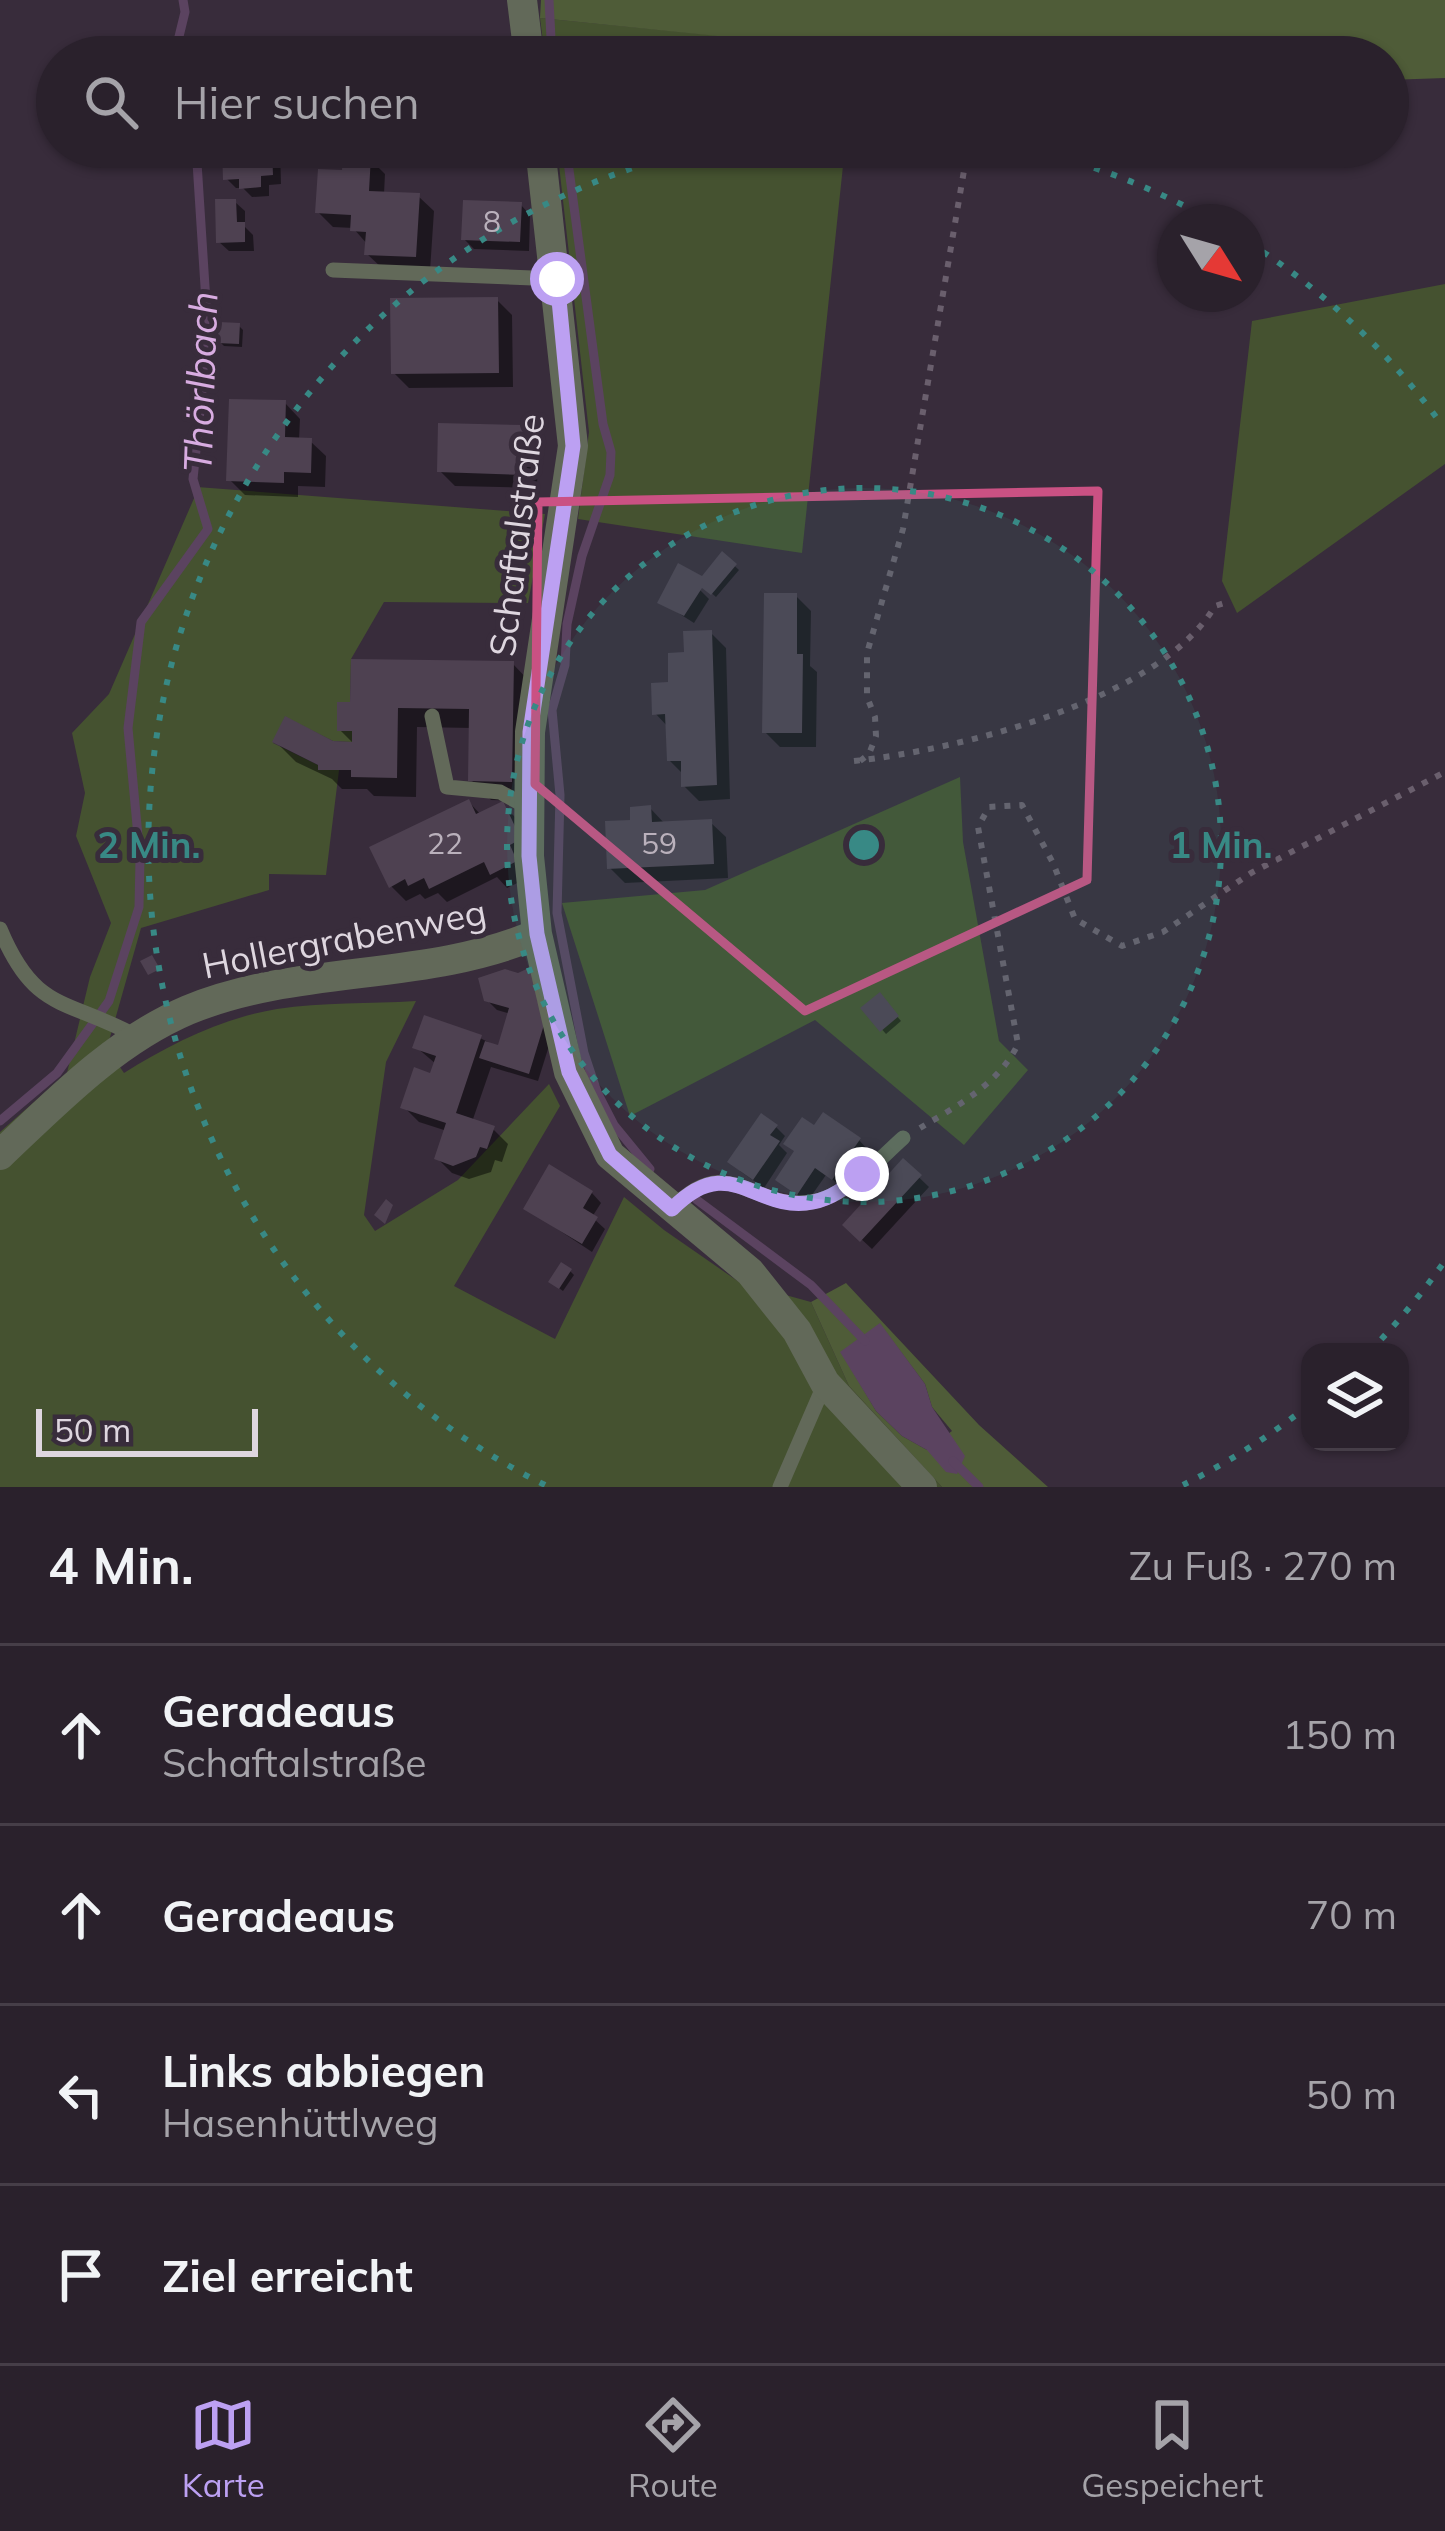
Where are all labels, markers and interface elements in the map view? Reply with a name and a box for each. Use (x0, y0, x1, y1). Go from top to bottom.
search box (36, 36, 1409, 168)
icon: search (78, 69, 144, 135)
text: Hier suchen (174, 74, 420, 130)
house number: 8 (483, 202, 501, 240)
north arrow (1157, 204, 1265, 312)
route start (530, 252, 584, 306)
water label: Thörlbach (172, 291, 228, 473)
street label: Schaftalstraße (479, 411, 553, 659)
text: 2 Min. (98, 822, 200, 867)
text: 1 Min. (1170, 822, 1272, 867)
house number: 22 (427, 824, 463, 862)
house number: 59 (641, 824, 677, 862)
centre of rings (843, 824, 885, 866)
street label: Hollergrabenweg (198, 888, 490, 988)
route end (835, 1147, 889, 1201)
map controls (1301, 1343, 1409, 1451)
button: layers (1301, 1343, 1409, 1451)
scale bar (36, 1403, 258, 1456)
text: 50 m (54, 1409, 131, 1450)
text: 4 Min. (48, 1533, 194, 1597)
text: Zu Fuß · 270 m (1129, 1541, 1397, 1590)
text: Geradeaus (162, 1682, 395, 1738)
icon: ahead (48, 1702, 114, 1768)
text: 150 m (1282, 1710, 1397, 1759)
text: Schaftalstraße (162, 1738, 427, 1787)
icon: ahead (48, 1882, 114, 1948)
text: Geradeaus (162, 1887, 395, 1943)
text: 70 m (1306, 1890, 1397, 1939)
text: Links abbiegen (162, 2042, 485, 2098)
icon: left (48, 2062, 114, 2128)
text: 50 m (1306, 2070, 1397, 2119)
text: Hasenhüttlweg (162, 2098, 438, 2147)
icon: arrive (48, 2242, 114, 2308)
text: Ziel erreicht (162, 2247, 413, 2303)
tab: Karte (182, 2392, 265, 2505)
tab: Route (628, 2392, 718, 2505)
tab: Gespeichert (1081, 2392, 1263, 2505)

